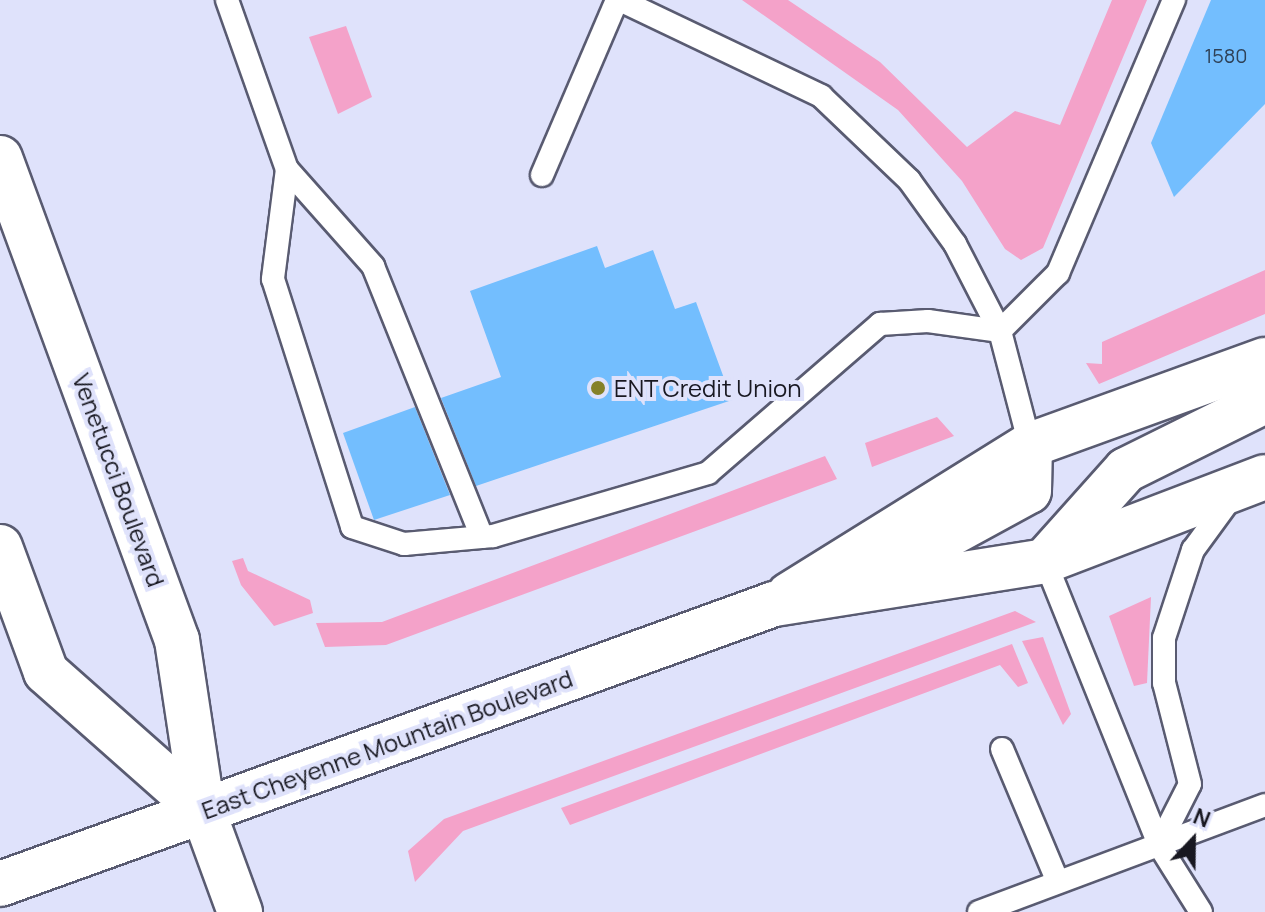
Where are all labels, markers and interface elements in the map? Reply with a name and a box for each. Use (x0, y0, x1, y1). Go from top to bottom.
house number: 1580 (1204, 43, 1248, 67)
street label: Venetucci Boulevard (67, 369, 171, 591)
place label: ENT Credit Union (614, 374, 802, 402)
marker: ENT Credit Union (589, 379, 607, 397)
street label: East Cheyenne Mountain Boulevard (198, 663, 576, 825)
north arrow (1153, 800, 1233, 880)
text: N (1189, 801, 1215, 835)

